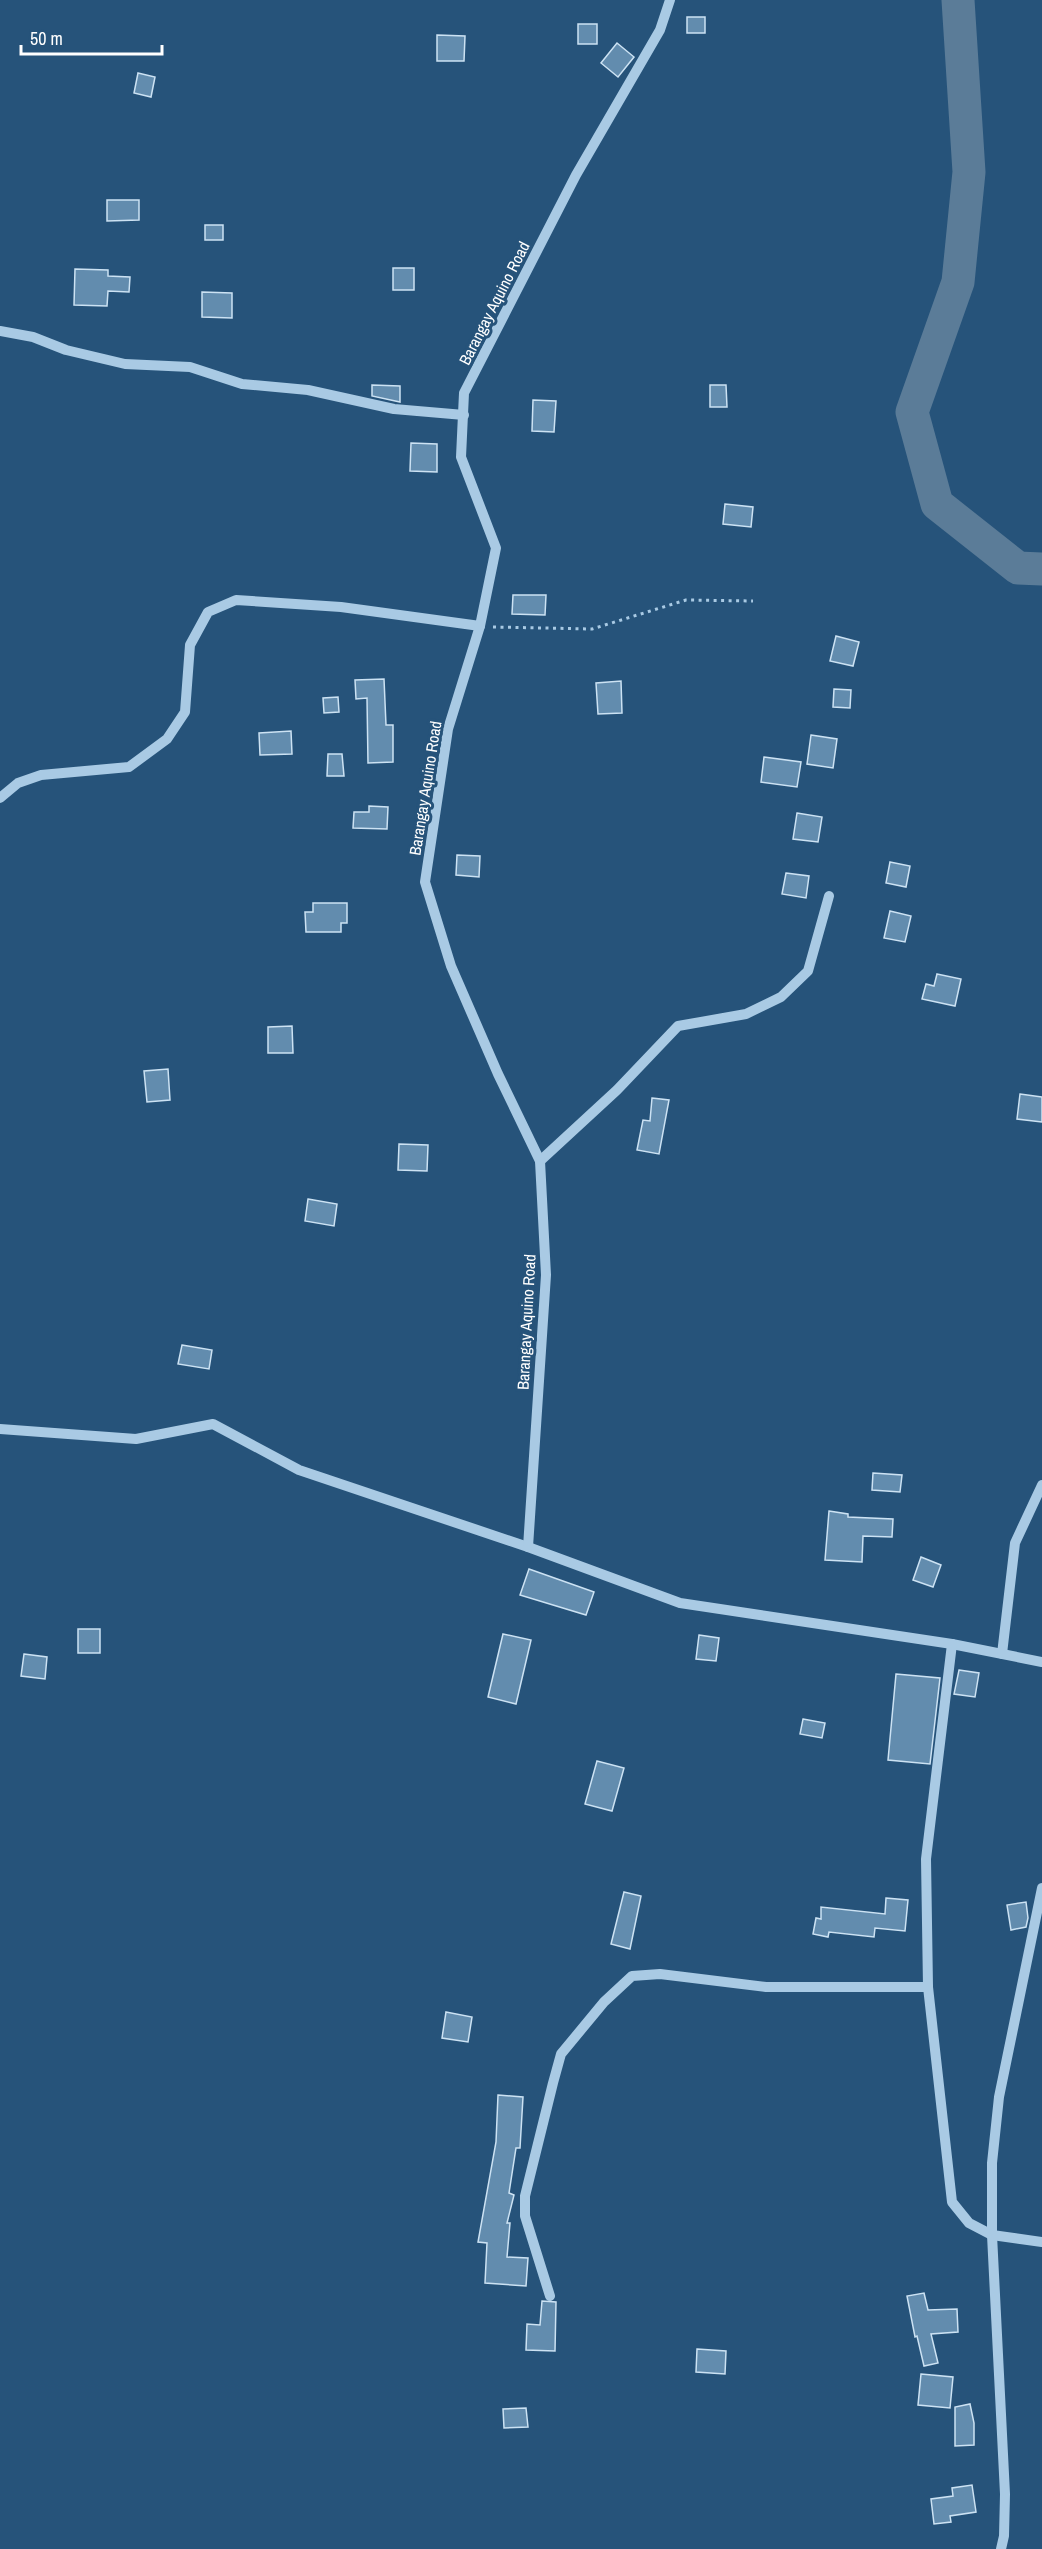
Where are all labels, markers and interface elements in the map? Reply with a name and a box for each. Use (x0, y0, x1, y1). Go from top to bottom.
scale bar (21, 18, 162, 56)
text: 50 m (30, 26, 63, 51)
street label: Barangay Aquino Road (453, 238, 535, 368)
street label: Barangay Aquino Road (404, 719, 446, 857)
street label: Barangay Aquino Road (511, 1254, 541, 1390)

